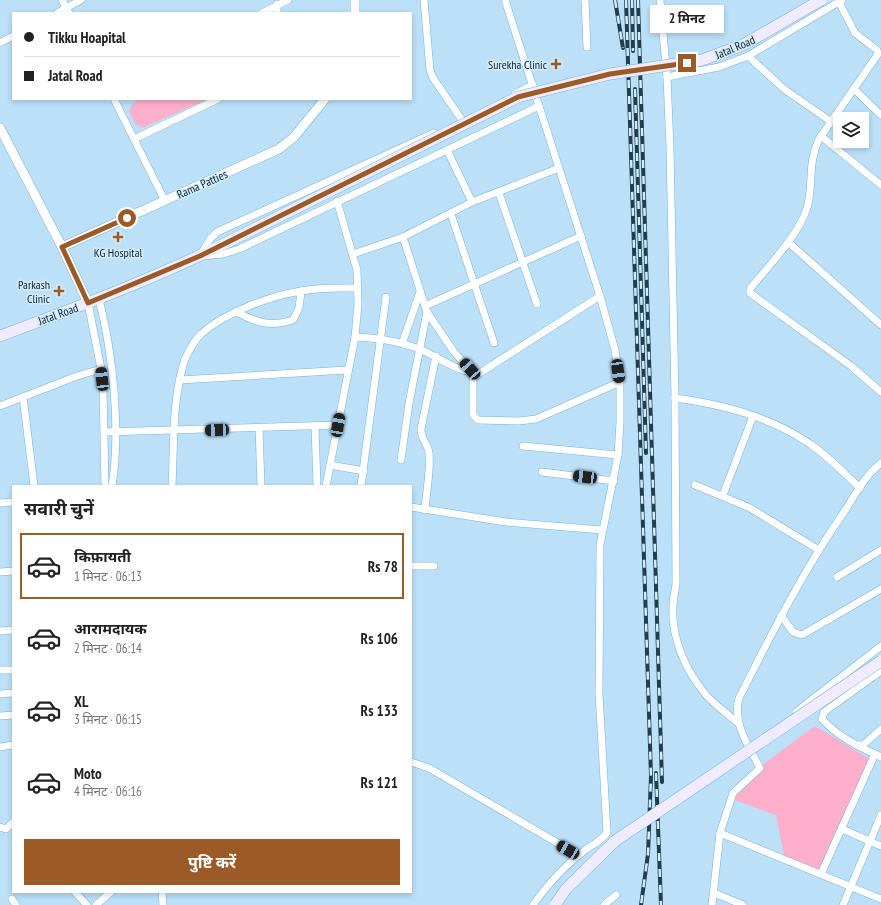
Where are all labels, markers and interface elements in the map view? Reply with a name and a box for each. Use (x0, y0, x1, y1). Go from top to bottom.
callout: 2 मिनट (650, 5, 724, 33)
text: 2 मिनट (669, 10, 705, 27)
text: Tikku Hoapital (48, 28, 126, 47)
street label: Jatal Road (712, 32, 757, 62)
route end (678, 54, 696, 72)
place label: Surekha Clinic (488, 57, 548, 72)
marker: Surekha Clinic (550, 58, 562, 70)
text: Jatal Road (48, 66, 102, 85)
map controls (833, 112, 869, 148)
button: layers (833, 112, 869, 148)
street label: Rama Patties (174, 166, 230, 202)
route start (118, 209, 136, 227)
marker: KG Hospital (112, 231, 124, 243)
place label: KG Hospital (94, 245, 142, 260)
place label: Parkash Clinic (18, 277, 51, 306)
marker: Parkash Clinic (53, 285, 65, 297)
street label: Jatal Road (35, 300, 80, 329)
car (458, 356, 482, 382)
car (610, 358, 626, 384)
car (95, 366, 109, 392)
car (330, 412, 346, 438)
car (205, 424, 229, 436)
car (572, 470, 598, 484)
text: सवारी चुनें (24, 497, 94, 520)
text: किफ़ायती (74, 547, 131, 566)
icon: car (26, 548, 62, 584)
text: Rs 78 (368, 557, 398, 576)
text: 1 मिनट · 06:13 (74, 568, 142, 585)
text: आरामदायक (74, 619, 147, 638)
icon: car (26, 620, 62, 656)
text: Rs 106 (361, 629, 398, 648)
text: 2 मिनट · 06:14 (74, 640, 142, 657)
icon: car (26, 692, 62, 728)
text: XL (74, 692, 88, 711)
text: Rs 133 (361, 701, 398, 720)
text: 3 मिनट · 06:15 (74, 711, 142, 728)
icon: car (26, 764, 62, 800)
text: Moto (74, 764, 102, 783)
text: Rs 121 (361, 773, 398, 792)
text: 4 मिनट · 06:16 (74, 783, 142, 800)
button: पुष्टि करें (24, 839, 400, 885)
car (555, 839, 581, 861)

